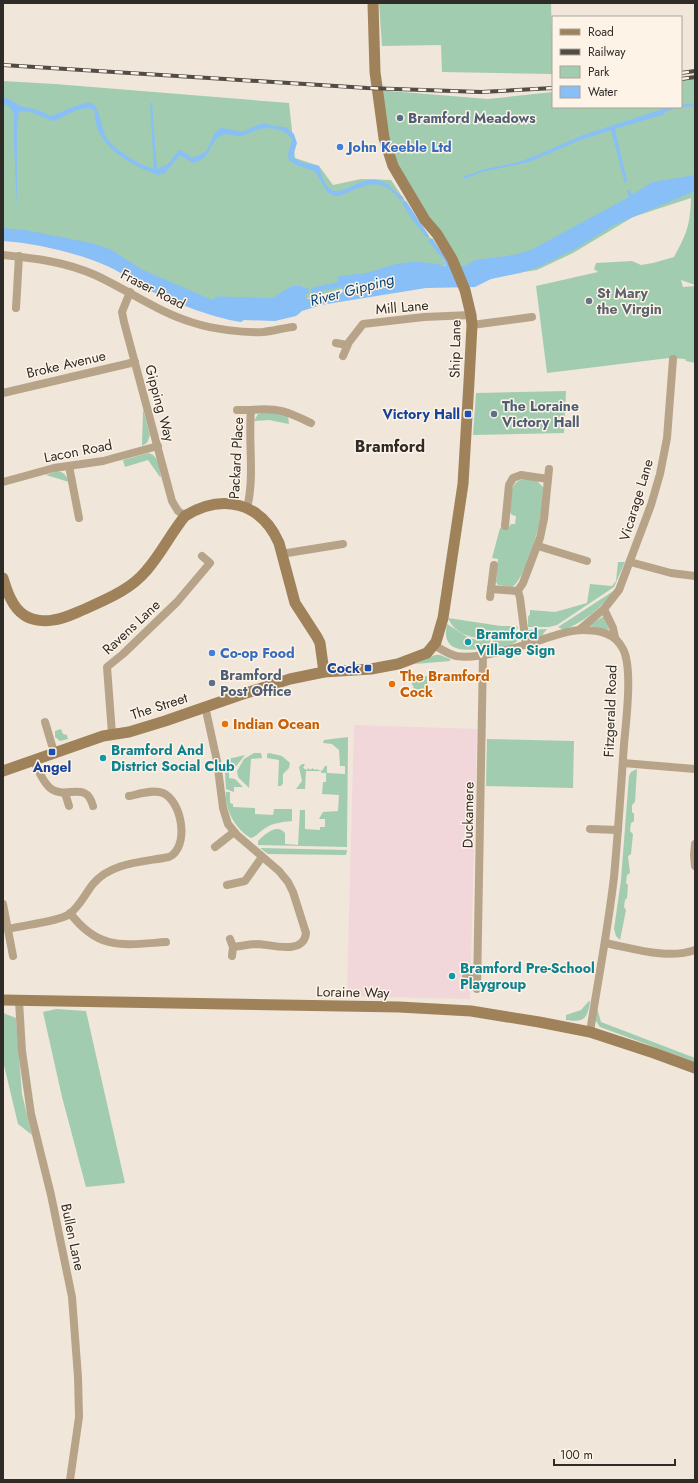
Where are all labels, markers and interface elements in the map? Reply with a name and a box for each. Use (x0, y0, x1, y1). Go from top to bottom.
legend (552, 16, 682, 108)
text: Road (588, 23, 614, 41)
text: Railway (588, 43, 626, 61)
text: Park (588, 63, 610, 81)
text: Water (588, 83, 619, 101)
place label: Bramford Meadows (408, 108, 536, 128)
marker: Bramford Meadows (395, 113, 405, 123)
place label: John Keeble Ltd (345, 137, 452, 157)
marker: John Keeble Ltd (335, 142, 345, 152)
street label: Fraser Road (117, 264, 189, 314)
water label: River Gipping (307, 268, 397, 312)
place label: St Mary the Virgin (597, 283, 662, 319)
street label: Mill Lane (375, 295, 429, 319)
marker: St Mary the Virgin (584, 296, 594, 306)
street label: Ship Lane (444, 320, 466, 378)
street label: Broke Avenue (24, 345, 108, 383)
street label: Gipping Way (140, 362, 180, 445)
place label: The Loraine Victory Hall (501, 396, 580, 432)
place label: Victory Hall (381, 404, 460, 424)
marker: Victory Hall (463, 409, 473, 419)
marker: The Loraine Victory Hall (489, 409, 499, 419)
street label: Packard Place (224, 416, 248, 500)
street label: Lacon Road (42, 435, 114, 467)
district label: Bramford (355, 435, 425, 458)
street label: Vicarage Lane (614, 457, 658, 543)
street label: Ravens Lane (98, 595, 164, 659)
place label: Bramford Village Sign (475, 624, 555, 660)
marker: Bramford Village Sign (463, 637, 473, 647)
place label: Co-op Food (220, 643, 295, 663)
marker: Co-op Food (207, 648, 217, 658)
place label: Cock (327, 658, 360, 678)
marker: Cock (363, 663, 373, 673)
street label: Fitzgerald Road (598, 664, 622, 758)
place label: Bramford Post Office (220, 665, 292, 701)
place label: The Bramford Cock (400, 666, 490, 702)
marker: Bramford Post Office (207, 678, 217, 688)
marker: The Bramford Cock (387, 679, 397, 689)
street label: The Street (128, 687, 191, 725)
place label: Indian Ocean (233, 714, 320, 734)
marker: Indian Ocean (220, 719, 230, 729)
place label: Bramford And District Social Club (111, 740, 235, 776)
marker: Angel (47, 747, 57, 757)
marker: Bramford And District Social Club (98, 753, 108, 763)
place label: Angel (32, 757, 71, 777)
street label: Duckamere (457, 782, 479, 848)
place label: Bramford Pre-School Playgroup (460, 958, 595, 994)
marker: Bramford Pre-School Playgroup (447, 971, 457, 981)
street label: Loraine Way (316, 981, 391, 1003)
street label: Bullen Lane (56, 1202, 90, 1272)
scale bar (554, 1441, 675, 1467)
text: 100 m (560, 1446, 593, 1464)

